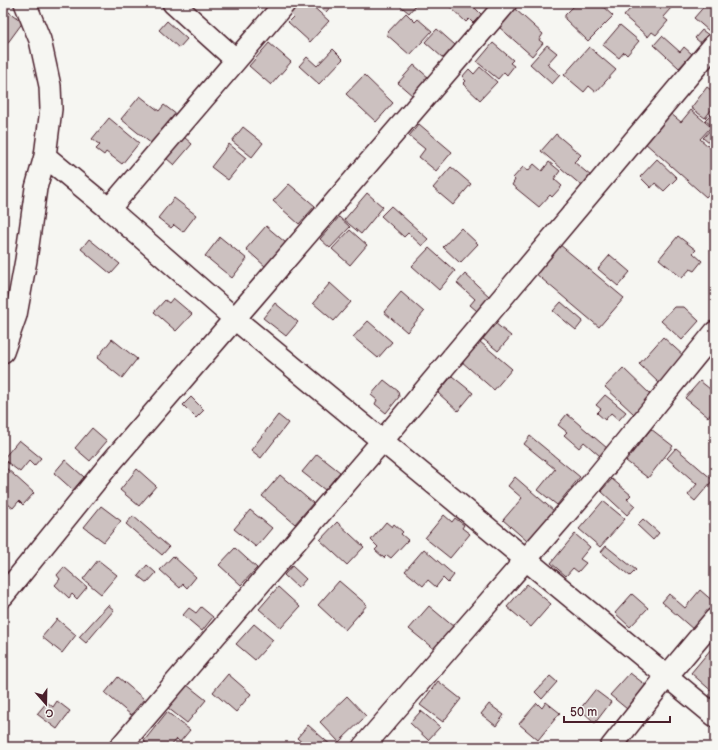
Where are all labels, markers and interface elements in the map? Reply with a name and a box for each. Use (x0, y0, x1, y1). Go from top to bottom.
north arrow (26, 684, 66, 724)
scale bar (564, 698, 670, 724)
text: 50 m (570, 705, 597, 720)
text: С (43, 706, 55, 720)

